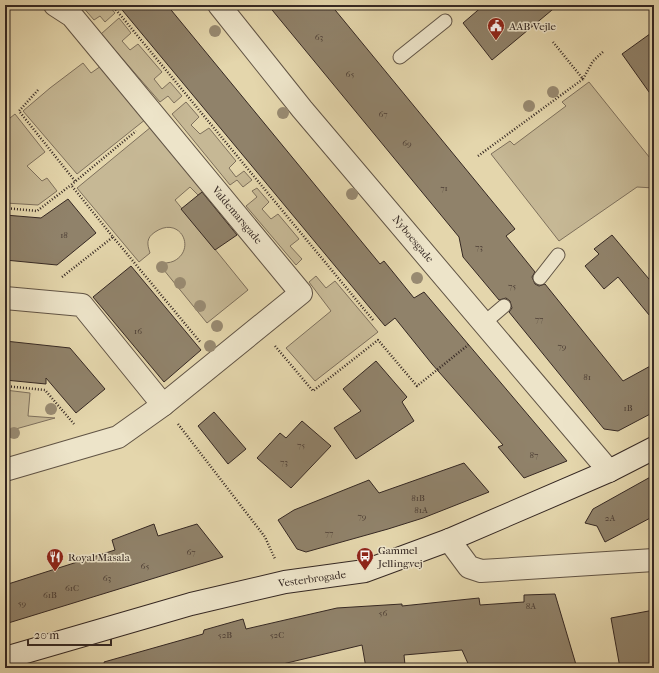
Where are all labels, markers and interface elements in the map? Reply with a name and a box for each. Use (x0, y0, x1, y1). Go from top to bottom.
public building icon: AAB Vejle (486, 16, 506, 41)
place label: AAB Vejle (508, 20, 556, 33)
house number: 63 (315, 32, 324, 42)
house number: 65 (346, 69, 354, 79)
house number: 67 (378, 109, 388, 119)
house number: 69 (402, 138, 412, 148)
street label: Valdemarsgade (208, 183, 265, 247)
house number: 71 (440, 183, 448, 193)
street label: Nyboesgade (390, 213, 437, 266)
house number: 18 (60, 230, 68, 240)
house number: 73 (475, 242, 483, 252)
house number: 75 (508, 281, 516, 291)
house number: 77 (535, 314, 544, 324)
house number: 16 (134, 326, 142, 336)
house number: 79 (557, 341, 567, 351)
house number: 81 (583, 372, 591, 382)
house number: 1B (623, 403, 633, 413)
house number: 75 (297, 440, 305, 450)
house number: 87 (530, 450, 539, 460)
house number: 73 (280, 457, 288, 467)
house number: 81B (411, 493, 425, 503)
house number: 81A (414, 505, 428, 515)
house number: 79 (357, 511, 367, 521)
house number: 2A (605, 513, 615, 523)
house number: 77 (325, 528, 334, 538)
place label: Gammel Jellingvej (377, 544, 423, 570)
bus stop icon: Gammel Jellingvej (355, 546, 375, 571)
restaurant icon: Royal Masala (45, 547, 65, 572)
house number: 67 (186, 547, 196, 557)
place label: Royal Masala (68, 551, 131, 564)
house number: 65 (141, 561, 149, 571)
street label: Vesterbrogade (276, 568, 347, 590)
house number: 63 (103, 573, 112, 583)
house number: 61C (65, 583, 79, 593)
house number: 61B (43, 590, 57, 600)
house number: 59 (18, 598, 27, 608)
house number: 8A (526, 601, 536, 611)
house number: 56 (379, 608, 388, 618)
scale bar (28, 621, 111, 647)
text: 20 m (34, 628, 59, 642)
house number: 52B (218, 630, 232, 640)
house number: 52C (270, 630, 284, 640)

